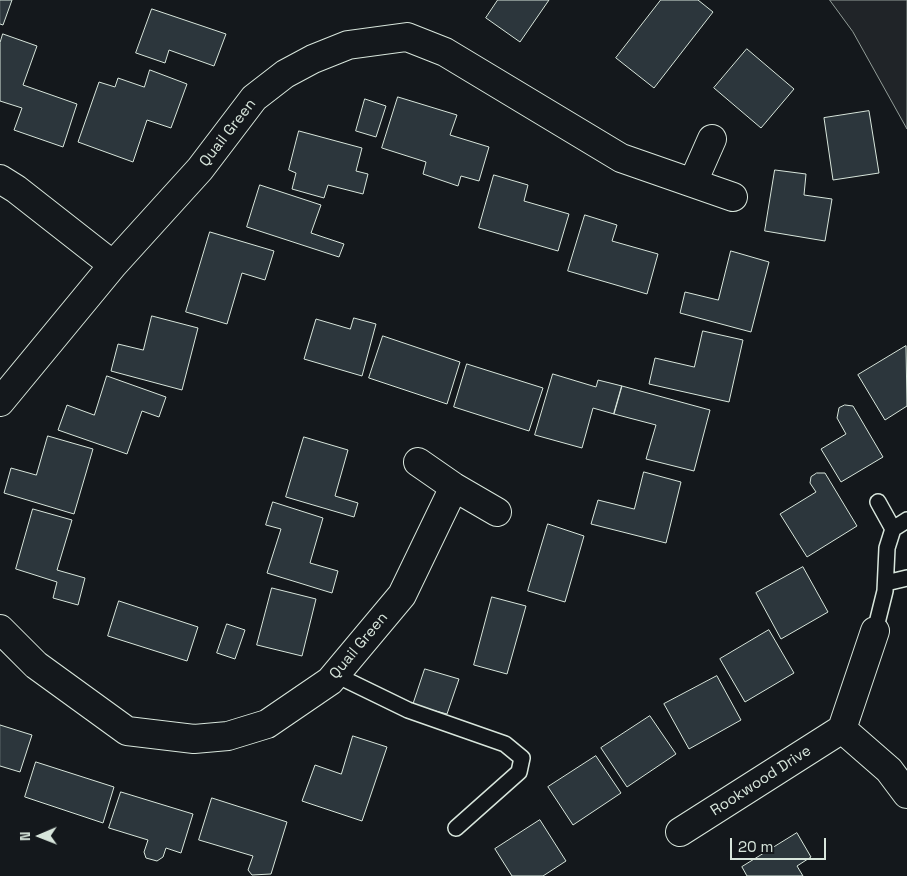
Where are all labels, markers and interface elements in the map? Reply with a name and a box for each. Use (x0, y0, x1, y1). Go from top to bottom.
street label: Quail Green (196, 95, 260, 171)
street label: Quail Green (326, 609, 392, 683)
street label: Rookwood Drive (707, 742, 815, 820)
north arrow (15, 811, 65, 861)
scale bar (732, 828, 828, 860)
text: N (16, 831, 34, 841)
text: 20 m (738, 837, 773, 856)

